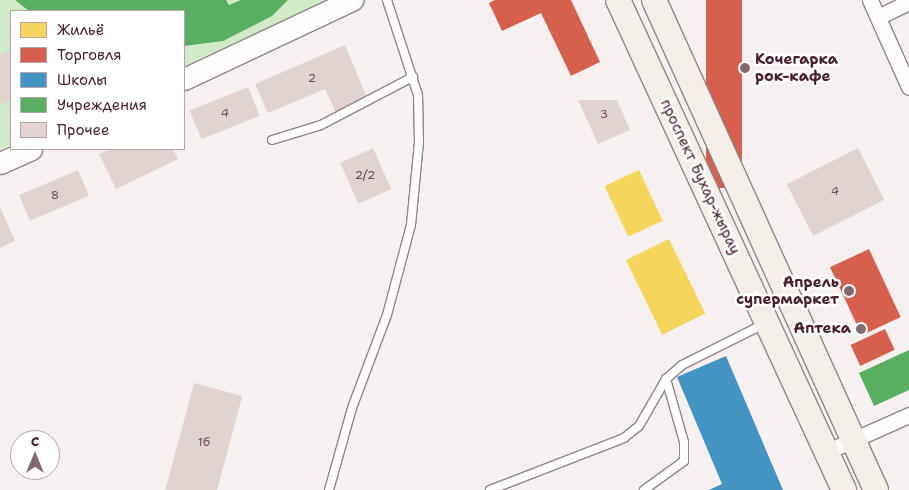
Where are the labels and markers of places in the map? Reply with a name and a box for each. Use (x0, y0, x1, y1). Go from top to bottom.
place label: Кочегарка рок-кафе (755, 50, 838, 85)
marker: Кочегарка рок-кафе (739, 62, 751, 74)
place label: Апрель супермаркет (736, 273, 839, 308)
marker: Апрель супермаркет (843, 285, 855, 297)
place label: Аптека (793, 320, 851, 338)
marker: Аптека (855, 323, 867, 335)

